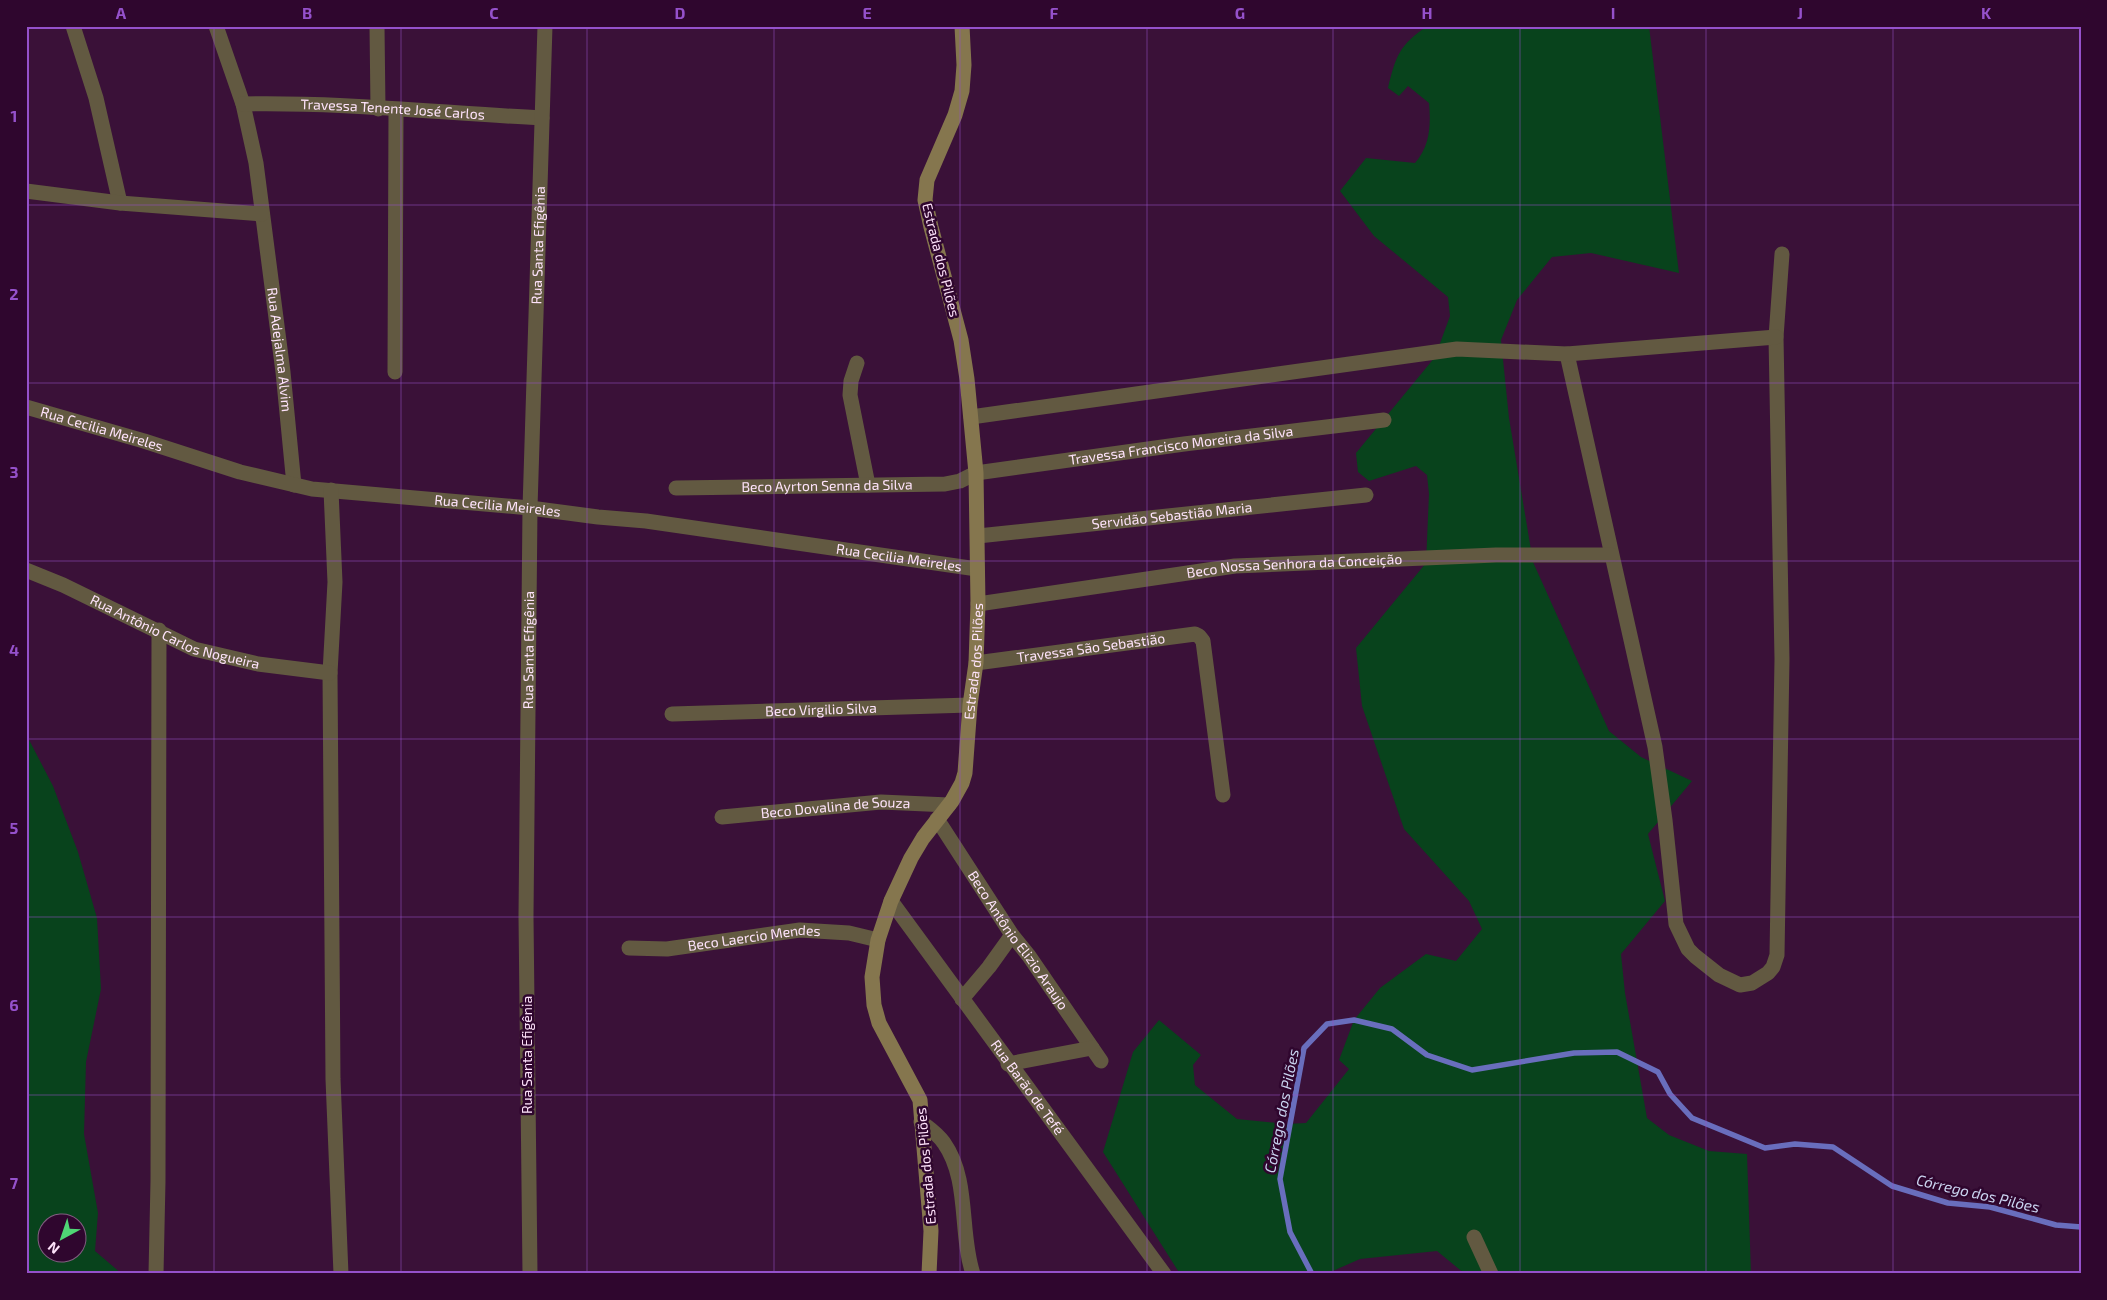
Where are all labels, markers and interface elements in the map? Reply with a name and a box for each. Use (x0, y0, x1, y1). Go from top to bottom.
text: A (116, 3, 127, 22)
text: B (302, 3, 312, 22)
text: C (489, 3, 499, 22)
text: D (675, 3, 686, 22)
text: E (862, 3, 872, 22)
text: F (1050, 3, 1059, 22)
text: G (1235, 3, 1245, 22)
text: H (1421, 3, 1433, 22)
text: I (1611, 3, 1615, 22)
text: J (1797, 3, 1803, 22)
text: K (1981, 3, 1992, 22)
street label: Travessa Tenente José Carlos (301, 95, 486, 123)
text: 1 (11, 106, 17, 125)
street label: Rua Santa Efigênia (527, 186, 548, 305)
street label: Estrada dos Pilões (919, 201, 964, 319)
text: 2 (9, 284, 19, 303)
street label: Rua Adejalma Alvim (264, 286, 296, 413)
street label: Rua Cecilia Meireles (39, 403, 165, 455)
street label: Travessa Francisco Moreira da Silva (1067, 422, 1294, 468)
text: 3 (9, 462, 19, 481)
street label: Beco Ayrton Senna da Silva (741, 475, 913, 495)
street label: Rua Cecilia Meireles (434, 491, 562, 520)
street label: Servidão Sebastião Maria (1091, 498, 1253, 532)
street label: Rua Cecilia Meireles (835, 540, 963, 575)
street label: Beco Nossa Senhora da Conceição (1185, 550, 1403, 581)
street label: Rua Antônio Carlos Nogueira (88, 591, 261, 672)
street label: Rua Santa Efigênia (519, 591, 537, 709)
street label: Estrada dos Pilões (960, 603, 986, 720)
street label: Travessa São Sebastião (1016, 629, 1166, 666)
text: 4 (9, 640, 19, 659)
street label: Beco Virgilio Silva (765, 699, 877, 719)
street label: Beco Dovalina de Souza (760, 793, 911, 821)
text: 5 (10, 818, 19, 837)
street label: Beco Antônio Elizio Araujo (965, 867, 1072, 1013)
street label: Beco Laercio Mendes (687, 921, 821, 954)
text: 6 (9, 995, 19, 1014)
street label: Rua Santa Efigênia (518, 996, 535, 1114)
street label: Rua Barão de Tefé (987, 1036, 1068, 1138)
water label: Córrego dos Pilões (1260, 1047, 1302, 1174)
street label: Estrada dos Pilões (912, 1107, 939, 1225)
water label: Córrego dos Pilões (1915, 1170, 2042, 1216)
text: 7 (10, 1173, 19, 1192)
north arrow (38, 1212, 88, 1262)
text: N (44, 1239, 63, 1258)

